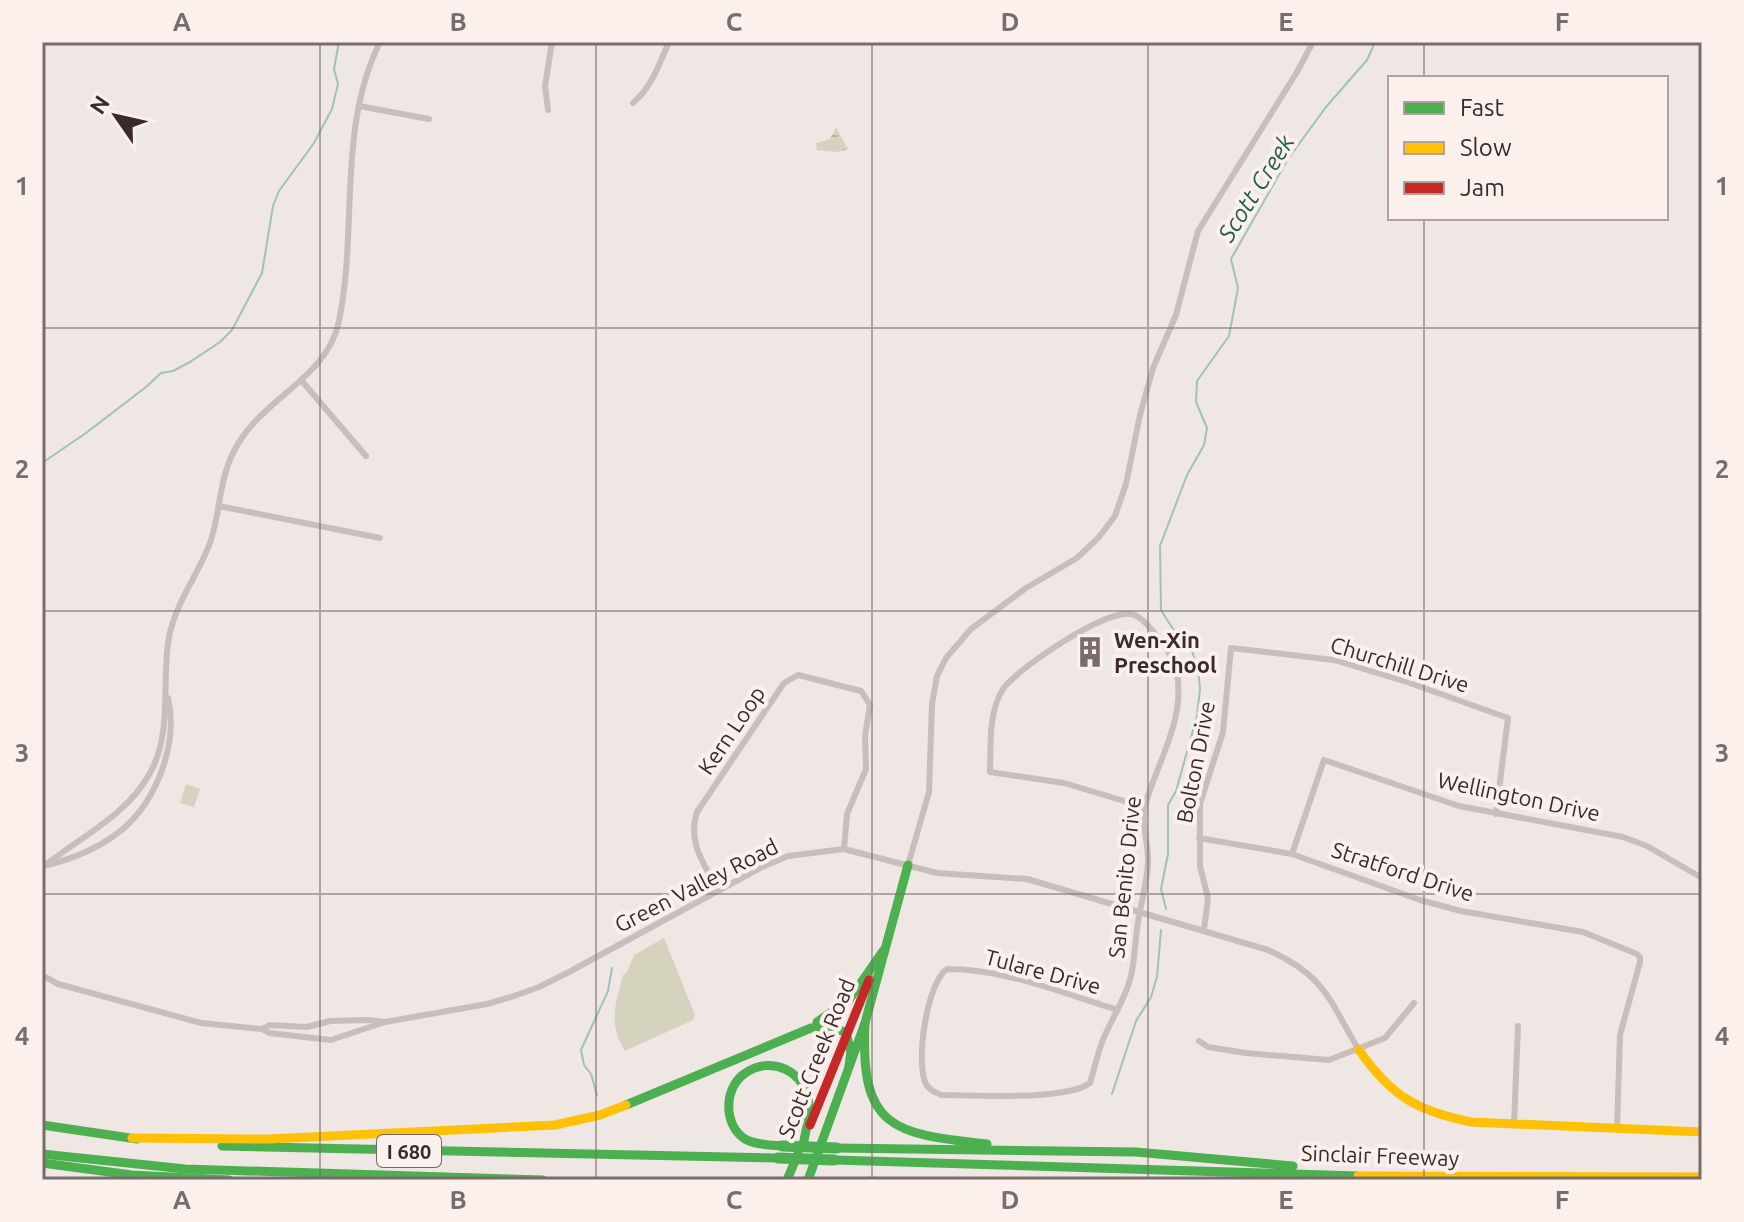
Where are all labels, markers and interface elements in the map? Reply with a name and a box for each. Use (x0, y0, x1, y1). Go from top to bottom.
text: A (173, 7, 192, 36)
text: B (449, 7, 467, 36)
text: C (726, 7, 743, 36)
text: D (1001, 7, 1019, 36)
text: E (1278, 7, 1294, 36)
text: F (1555, 7, 1569, 36)
north arrow (76, 76, 156, 156)
legend (1388, 76, 1668, 220)
text: N (84, 91, 114, 118)
text: Fast (1460, 94, 1504, 121)
water label: Scott Creek (1212, 129, 1300, 247)
text: Slow (1460, 134, 1512, 161)
text: 1 (15, 171, 29, 200)
text: 1 (1715, 171, 1729, 200)
text: Jam (1460, 174, 1505, 201)
text: 2 (15, 454, 29, 483)
text: 2 (1715, 454, 1729, 483)
place label: Wen-Xin Preschool (1114, 627, 1217, 677)
street label: Churchill Drive (1328, 631, 1472, 697)
building icon: Wen-Xin Preschool (1073, 635, 1107, 669)
street label: Kern Loop (692, 681, 770, 779)
street label: Bolton Drive (1171, 699, 1219, 825)
text: 3 (15, 738, 29, 767)
text: 3 (1715, 738, 1729, 767)
street label: Wellington Drive (1436, 767, 1602, 825)
street label: San Benito Drive (1103, 795, 1145, 959)
street label: Green Valley Road (610, 833, 782, 937)
street label: Stratford Drive (1329, 836, 1477, 906)
street label: Tulare Drive (982, 944, 1104, 998)
street label: Scott Creek Road (773, 975, 859, 1141)
text: 4 (15, 1021, 29, 1050)
text: 4 (1715, 1021, 1729, 1050)
road number: I 680 (377, 1135, 441, 1167)
street label: Sinclair Freeway (1300, 1140, 1460, 1170)
text: A (173, 1185, 192, 1214)
text: B (449, 1185, 467, 1214)
text: C (726, 1185, 743, 1214)
text: D (1001, 1185, 1019, 1214)
text: E (1278, 1185, 1294, 1214)
text: F (1555, 1185, 1569, 1214)

